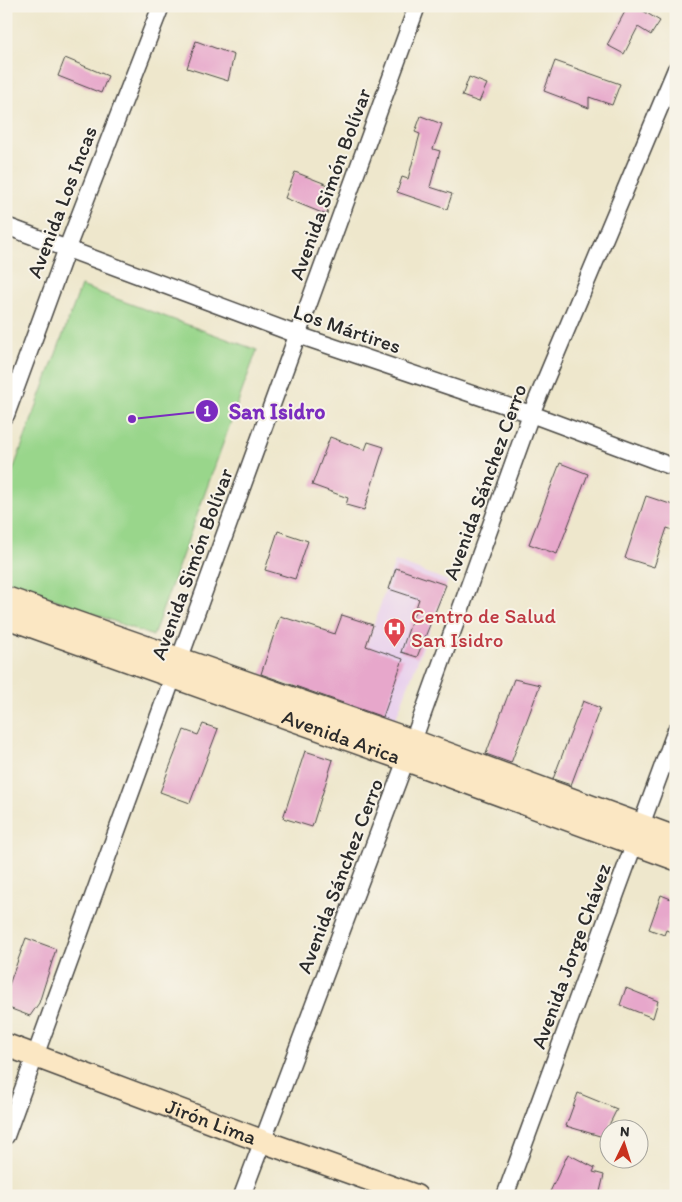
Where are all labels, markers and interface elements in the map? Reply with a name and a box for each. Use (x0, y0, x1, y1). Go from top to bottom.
street label: Avenida Simón Bolívar (283, 85, 376, 283)
street label: Avenida Los Incas (21, 122, 102, 281)
street label: Los Mártires (290, 298, 404, 359)
street label: Avenida Sánchez Cerro (437, 380, 532, 583)
callout: San Isidro (194, 393, 336, 430)
text: San Isidro (229, 398, 325, 425)
text: 1 (204, 402, 211, 420)
street label: Avenida Simón Bolívar (145, 465, 238, 663)
place label: Centro de Salud San Isidro (411, 603, 557, 652)
hospital icon: Centro de Salud San Isidro (383, 616, 407, 647)
street label: Avenida Arica (279, 704, 404, 769)
street label: Avenida Sánchez Cerro (291, 775, 388, 977)
street label: Avenida Jorge Chávez (525, 859, 616, 1052)
street label: Jirón Lima (162, 1093, 260, 1150)
north arrow (600, 1120, 650, 1170)
text: N (620, 1123, 630, 1140)

